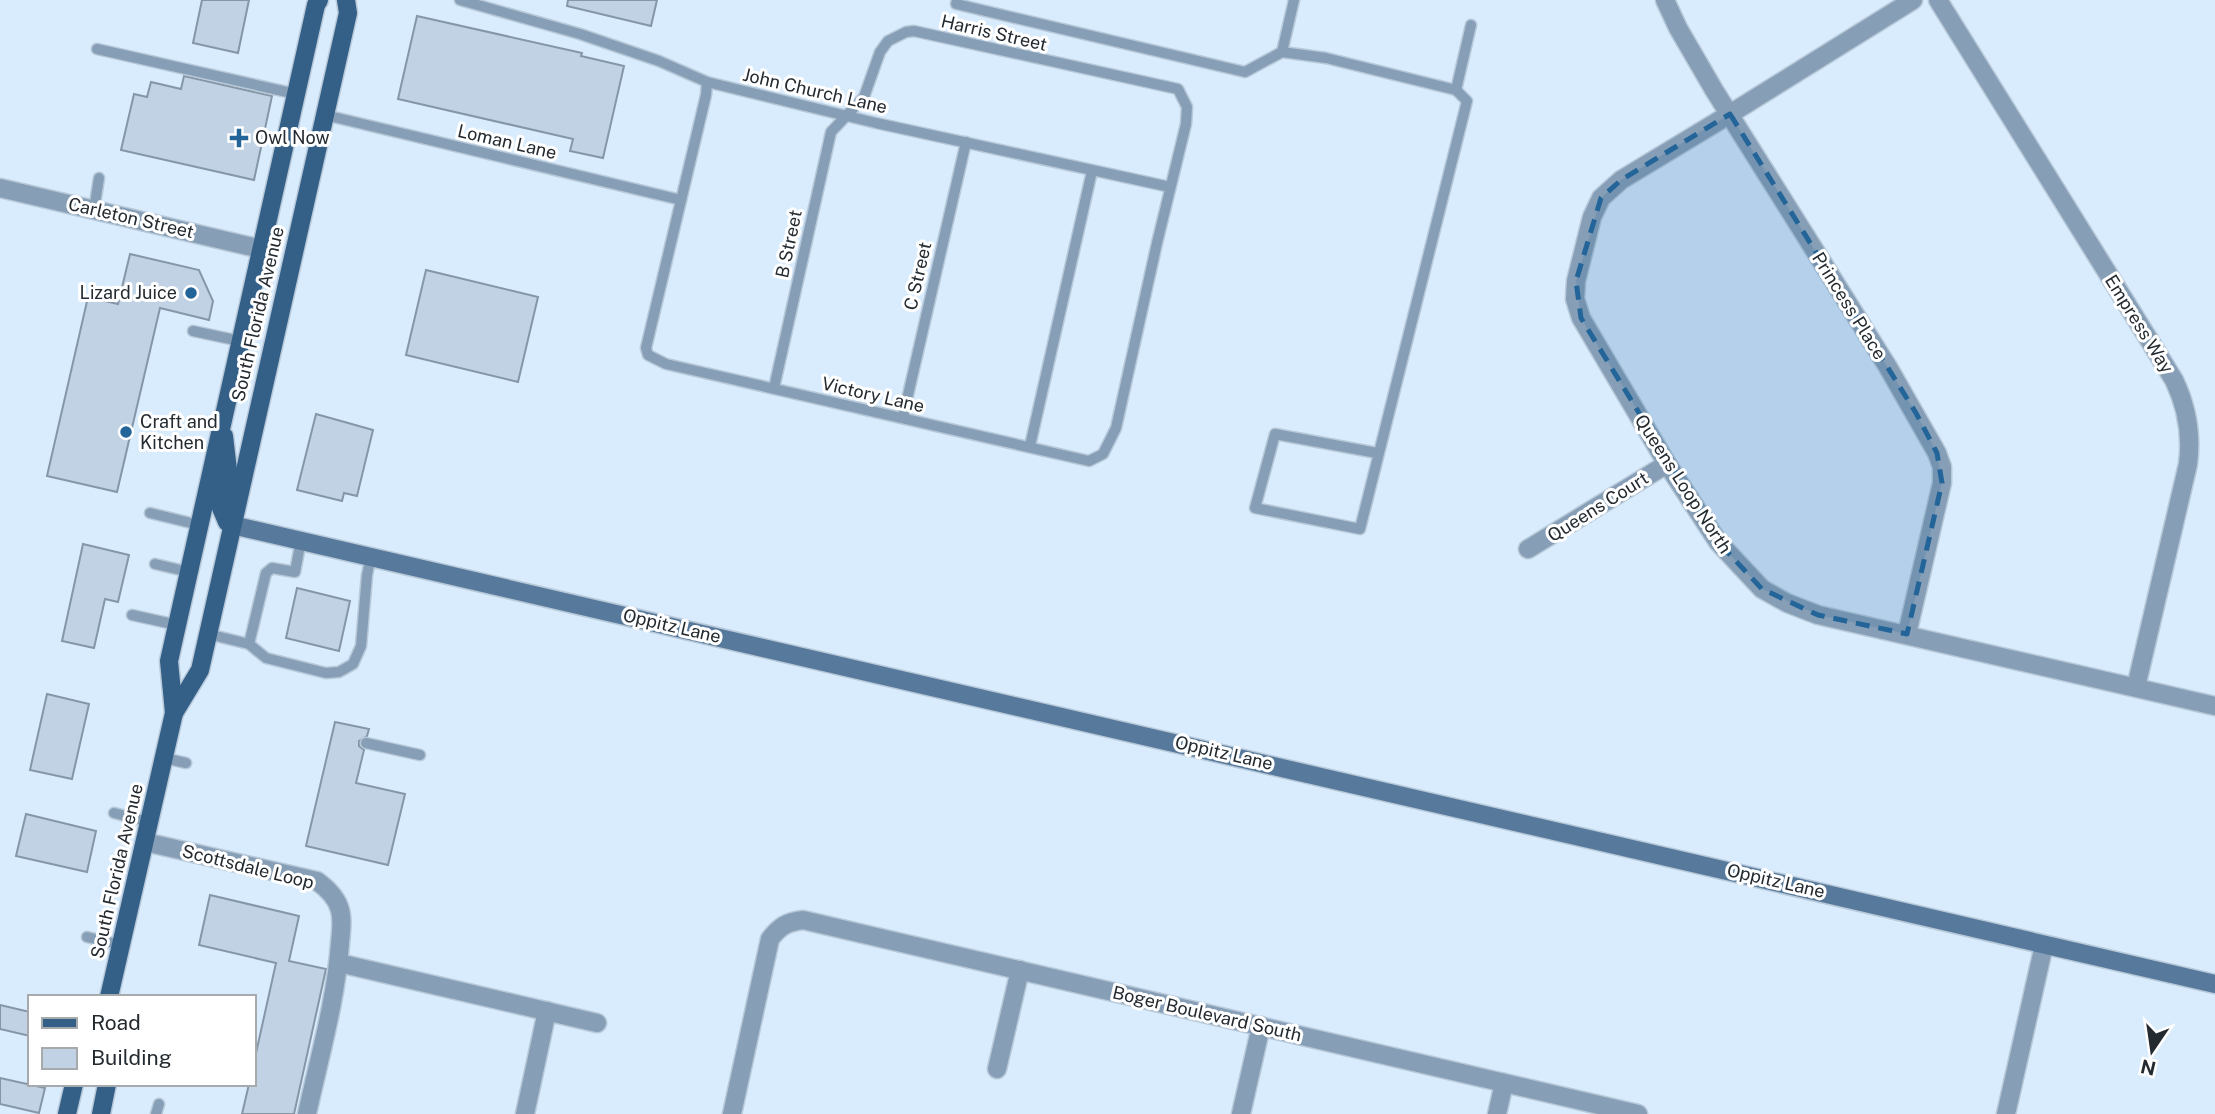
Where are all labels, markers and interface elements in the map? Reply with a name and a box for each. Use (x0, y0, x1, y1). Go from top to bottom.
street label: Harris Street (939, 10, 1049, 55)
street label: John Church Lane (741, 64, 889, 117)
street label: Loman Lane (455, 120, 559, 163)
place label: Owl Now (255, 127, 330, 148)
marker: Owl Now (229, 128, 249, 148)
street label: Carleton Street (66, 193, 196, 242)
street label: B Street (771, 208, 806, 280)
street label: South Florida Avenue (227, 224, 288, 403)
street label: C Street (899, 240, 936, 312)
street label: Princess Place (1808, 248, 1891, 363)
street label: Empress Way (2101, 271, 2178, 377)
place label: Lizard Juice (80, 282, 177, 303)
marker: Lizard Juice (183, 285, 199, 301)
street label: Victory Lane (820, 373, 926, 417)
street label: Queens Loop North (1631, 410, 1736, 557)
place label: Craft and Kitchen (140, 411, 218, 453)
marker: Craft and Kitchen (118, 424, 134, 440)
street label: Queens Court (1543, 467, 1652, 546)
street label: Oppitz Lane (621, 604, 723, 647)
street label: Oppitz Lane (1173, 731, 1275, 774)
street label: South Florida Avenue (86, 781, 147, 960)
street label: Scottsdale Loop (180, 840, 316, 893)
street label: Oppitz Lane (1725, 859, 1827, 902)
street label: Boger Boulevard South (1110, 982, 1304, 1046)
legend (28, 995, 256, 1086)
text: Road (91, 1010, 141, 1035)
north arrow (2117, 1016, 2187, 1086)
text: Building (91, 1045, 172, 1070)
text: N (2138, 1055, 2158, 1080)

